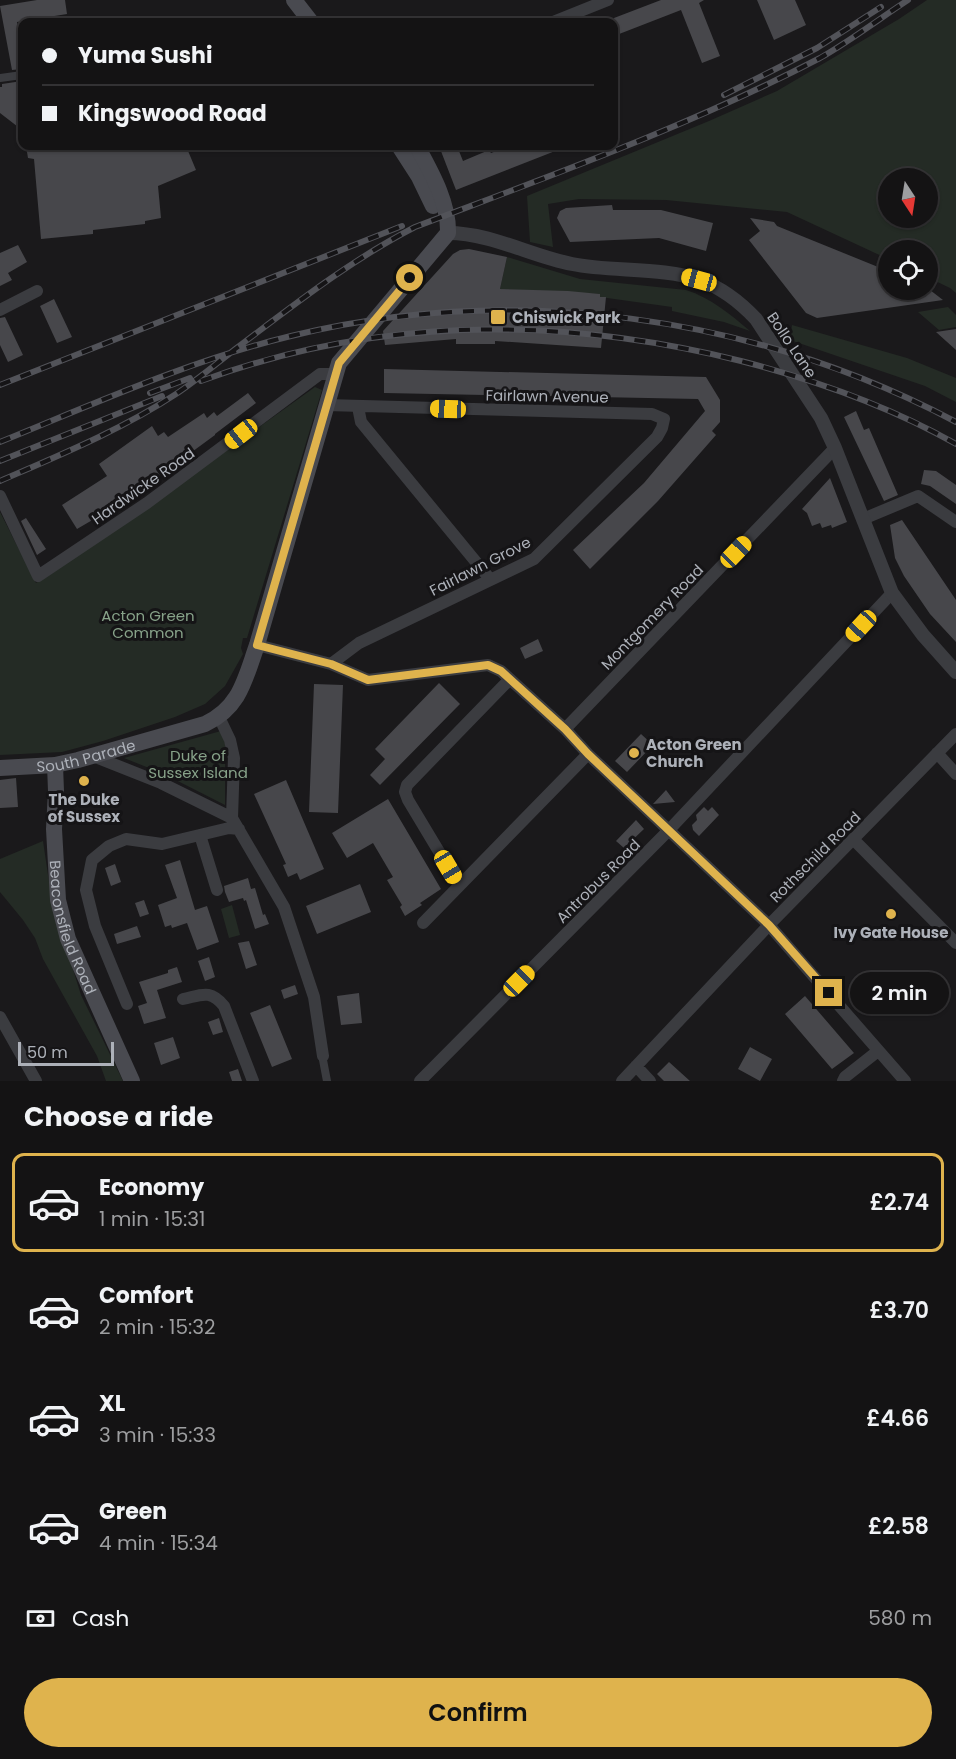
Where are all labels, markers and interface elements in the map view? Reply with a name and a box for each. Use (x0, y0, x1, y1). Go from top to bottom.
text: Yuma Sushi (78, 40, 212, 71)
text: Kingswood Road (78, 98, 267, 129)
north arrow (878, 168, 938, 228)
map controls (878, 168, 938, 300)
button: locate (878, 240, 938, 300)
route start (396, 264, 423, 291)
car (679, 267, 719, 293)
place label: Chiswick Park (512, 307, 621, 328)
marker: Chiswick Park (489, 308, 507, 326)
street label: Bollo Lane (762, 308, 822, 382)
street label: Fairlawn Avenue (485, 384, 609, 408)
car (430, 399, 466, 419)
car (221, 416, 261, 452)
street label: Hardwicke Road (87, 443, 199, 529)
street label: Fairlawn Grove (426, 531, 534, 601)
car (717, 533, 755, 571)
street label: Montgomery Road (596, 560, 708, 674)
park label: Acton Green Common (101, 605, 195, 643)
car (842, 607, 880, 645)
street label: South Parade (36, 734, 138, 777)
place label: Acton Green Church (646, 734, 742, 772)
park label: Duke of Sussex Island (148, 745, 248, 783)
marker: Acton Green Church (627, 746, 641, 760)
marker: The Duke of Sussex (77, 774, 91, 788)
place label: The Duke of Sussex (48, 789, 120, 827)
street label: Rothschild Road (765, 807, 865, 907)
street label: Antrobus Road (551, 834, 645, 928)
car (431, 847, 465, 887)
street label: Beaconsfield Road (45, 859, 102, 997)
marker: Ivy Gate House (884, 907, 898, 921)
place label: Ivy Gate House (834, 922, 948, 943)
car (500, 962, 538, 1000)
callout: 2 min (850, 972, 949, 1014)
route end (815, 979, 842, 1006)
text: 2 min (872, 979, 927, 1007)
scale bar (18, 1039, 114, 1066)
text: 50 m (27, 1041, 68, 1064)
text: Choose a ride (24, 1098, 213, 1135)
text: Economy (99, 1172, 204, 1203)
icon: car (27, 1176, 81, 1230)
text: £2.74 (870, 1187, 929, 1218)
text: 1 min · 15:31 (99, 1205, 205, 1233)
text: Comfort (99, 1280, 193, 1311)
icon: car (27, 1284, 81, 1338)
text: £3.70 (869, 1295, 929, 1326)
text: 2 min · 15:32 (99, 1313, 216, 1341)
text: XL (99, 1388, 125, 1419)
icon: car (27, 1392, 81, 1446)
text: £4.66 (866, 1403, 929, 1434)
text: 3 min · 15:33 (99, 1421, 216, 1449)
text: Green (99, 1496, 167, 1527)
icon: car (27, 1500, 81, 1554)
text: £2.58 (868, 1511, 929, 1542)
text: 4 min · 15:34 (99, 1529, 218, 1557)
icon: cash (24, 1602, 57, 1635)
text: Cash (72, 1603, 129, 1634)
text: 580 m (868, 1604, 932, 1632)
button: Confirm (24, 1678, 932, 1747)

